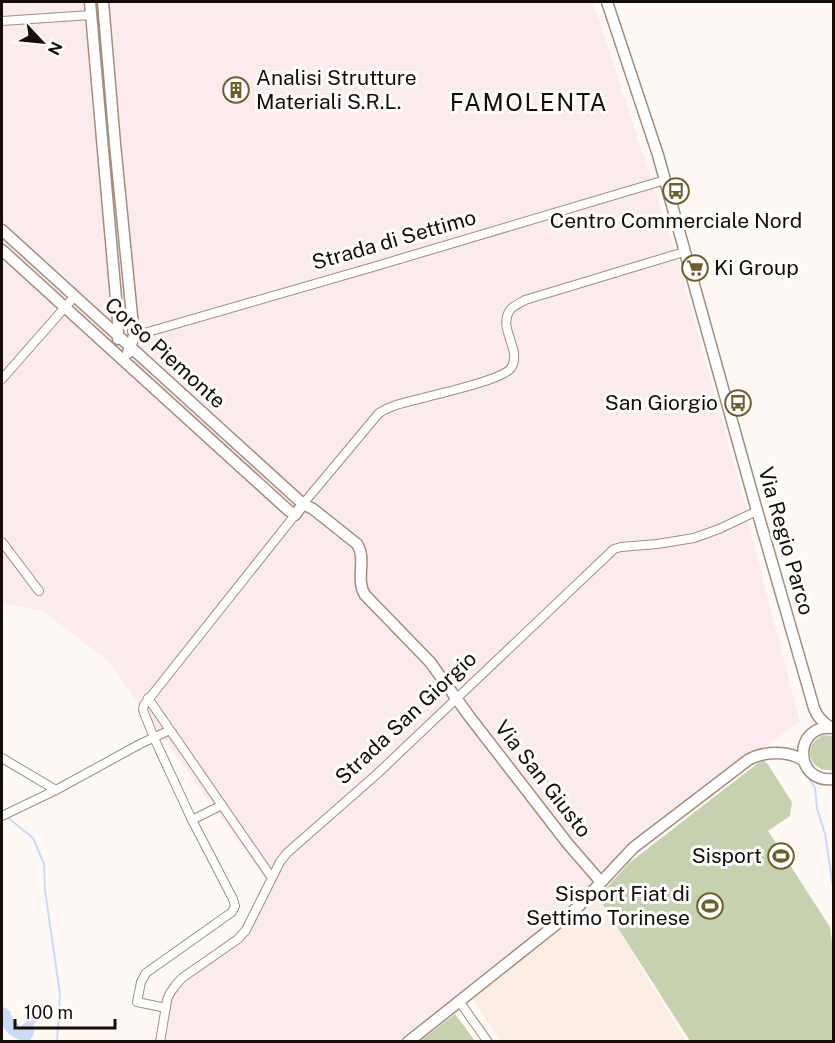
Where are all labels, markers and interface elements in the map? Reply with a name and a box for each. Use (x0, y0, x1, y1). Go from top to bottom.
north arrow (12, 12, 72, 72)
text: N (44, 39, 66, 58)
place label: Analisi Strutture Materiali S.R.L. (256, 65, 417, 114)
building icon: Analisi Strutture Materiali S.R.L. (221, 75, 251, 105)
district label: FAMOLENTA (450, 88, 608, 116)
bus stop icon: Centro Commerciale Nord (661, 176, 691, 206)
street label: Strada di Settimo (309, 204, 479, 275)
place label: Centro Commerciale Nord (550, 208, 802, 233)
supermarket icon: Ki Group (680, 253, 710, 283)
place label: Ki Group (714, 255, 799, 280)
street label: Corso Piemonte (100, 292, 231, 413)
bus stop icon: San Giorgio (723, 388, 753, 418)
place label: San Giorgio (605, 390, 718, 415)
street label: Via Regio Parco (753, 464, 820, 618)
street label: Strada San Giorgio (330, 646, 481, 789)
street label: Via San Giusto (490, 715, 597, 842)
sports icon: Sisport (766, 841, 796, 871)
place label: Sisport (692, 843, 762, 868)
place label: Sisport Fiat di Settimo Torinese (526, 881, 690, 930)
sports icon: Sisport Fiat di Settimo Torinese (695, 891, 725, 921)
scale bar (15, 992, 116, 1030)
text: 100 m (24, 1002, 73, 1023)

